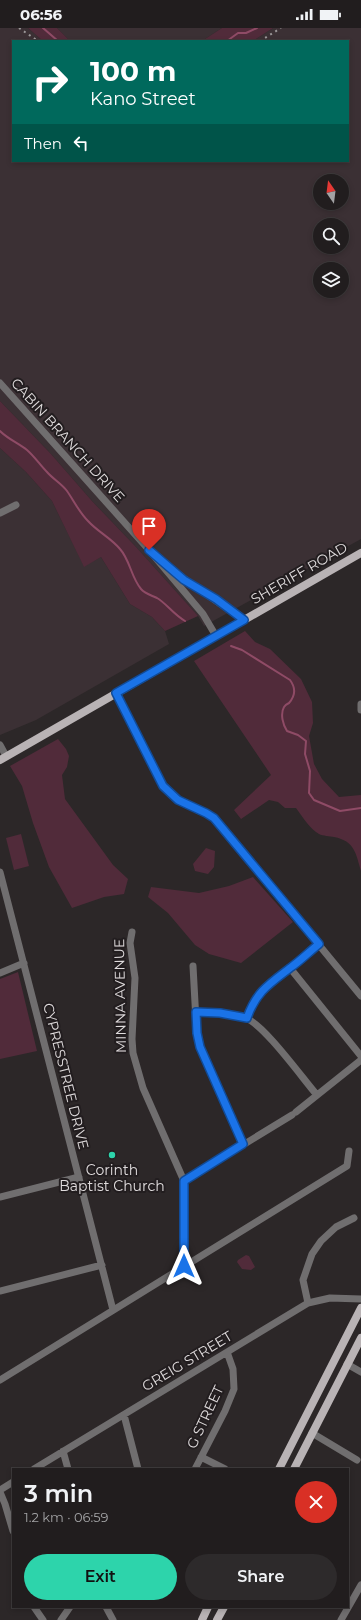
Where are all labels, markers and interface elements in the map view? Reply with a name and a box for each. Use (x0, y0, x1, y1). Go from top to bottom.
text: 06:56 (20, 5, 62, 24)
text: 100 m (90, 54, 176, 88)
icon: right (24, 56, 76, 108)
text: Kano Street (90, 88, 196, 110)
icon: left (70, 132, 92, 154)
text: Then (24, 134, 62, 153)
north arrow (313, 174, 349, 210)
map controls (313, 174, 349, 298)
button: search (313, 218, 349, 254)
button: layers (313, 262, 349, 298)
street label: CABIN BRANCH DRIVE (7, 374, 129, 506)
pin (132, 509, 166, 550)
icon: arrive (138, 515, 160, 537)
street label: SHERIFF ROAD (248, 538, 350, 608)
street label: MINNA AVENUE (110, 939, 130, 1053)
street label: CYPRESSTREE DRIVE (39, 1001, 93, 1151)
marker: Corinth Baptist Church (107, 1150, 117, 1160)
place label: Corinth Baptist Church (59, 1161, 165, 1195)
position arrow (163, 1245, 205, 1287)
street label: GREIG STREET (138, 1327, 236, 1395)
street label: G STREET (182, 1382, 228, 1452)
text: 3 min (24, 1479, 93, 1508)
button: close (295, 1481, 337, 1523)
text: 1.2 km · 06:59 (24, 1509, 108, 1525)
button: Exit (24, 1554, 177, 1600)
button: Share (185, 1554, 337, 1600)

